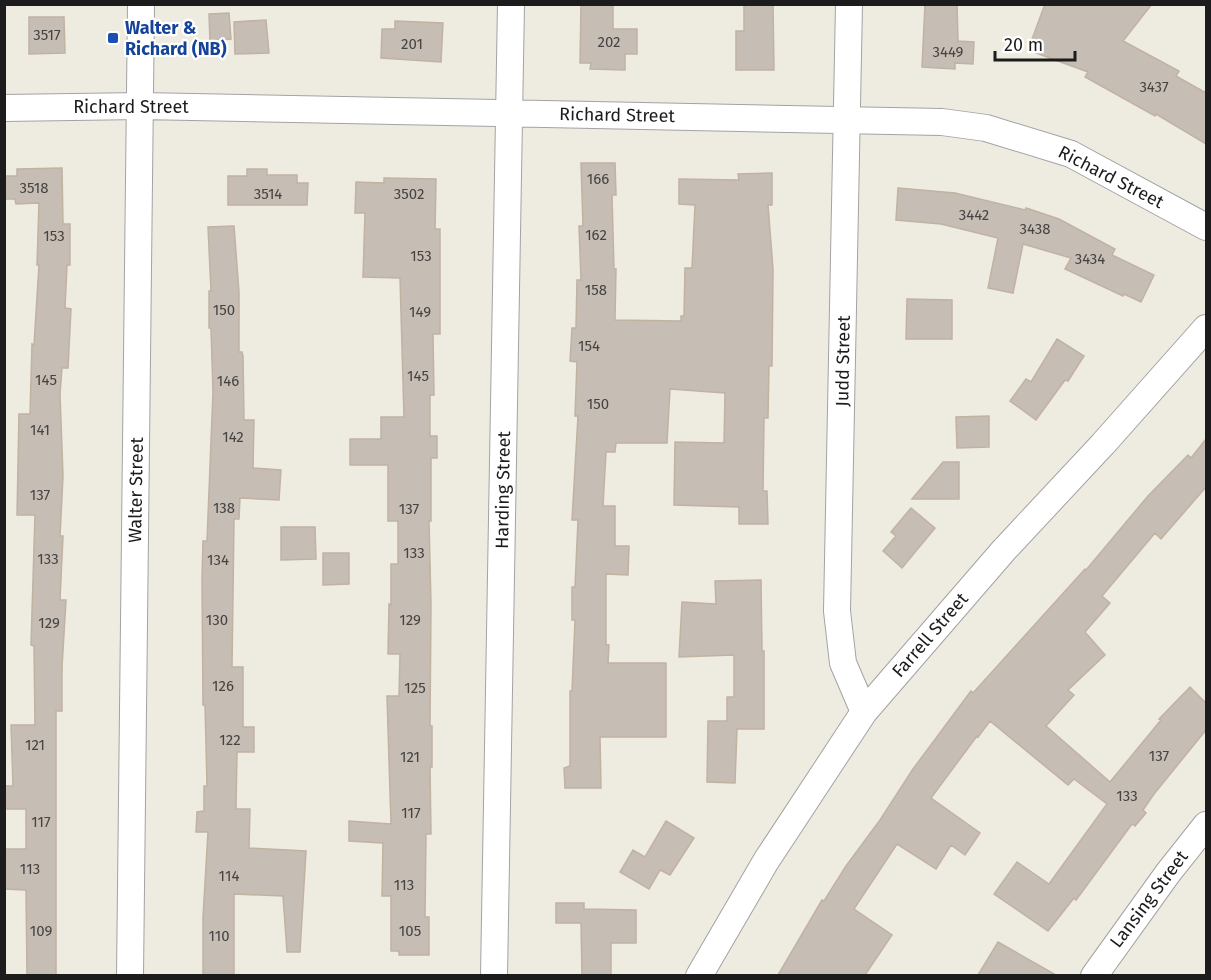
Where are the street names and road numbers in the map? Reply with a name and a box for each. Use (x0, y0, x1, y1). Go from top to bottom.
street label: Richard Street (73, 96, 189, 118)
street label: Richard Street (559, 103, 676, 127)
street label: Richard Street (1054, 141, 1168, 213)
street label: Judd Street (831, 315, 855, 407)
street label: Harding Street (491, 430, 515, 549)
street label: Walter Street (124, 436, 148, 543)
street label: Farrell Street (887, 588, 973, 682)
street label: Lansing Street (1105, 846, 1193, 952)

